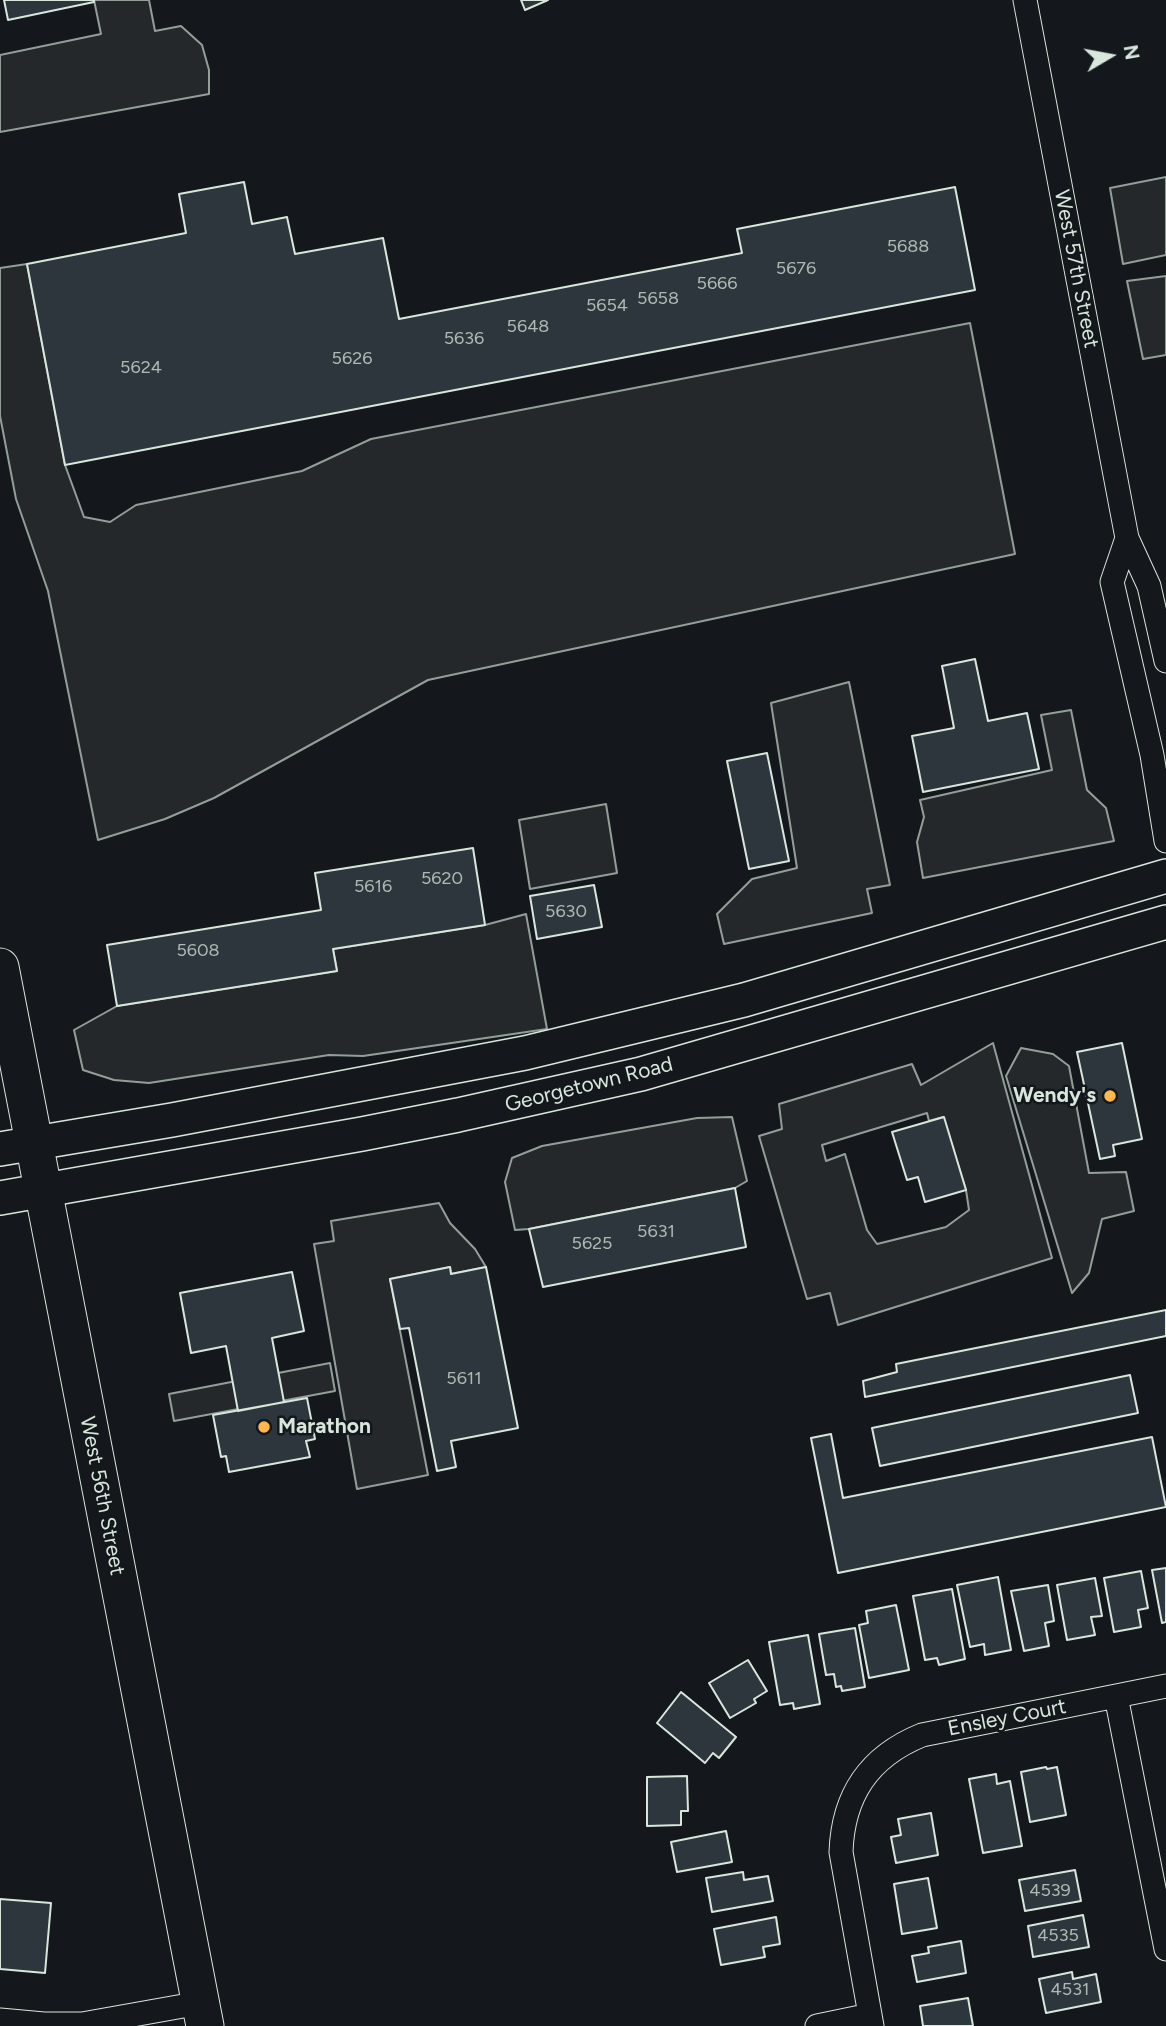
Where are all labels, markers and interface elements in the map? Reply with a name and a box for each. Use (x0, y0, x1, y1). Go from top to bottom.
north arrow (1075, 21, 1145, 91)
text: N (1119, 43, 1144, 61)
street label: West 57th Street (1048, 188, 1104, 350)
house number: 5688 (887, 236, 929, 258)
house number: 5676 (776, 258, 816, 280)
house number: 5666 (697, 273, 737, 295)
house number: 5658 (637, 288, 679, 310)
house number: 5654 (586, 295, 628, 317)
house number: 5648 (507, 316, 549, 338)
house number: 5636 (444, 328, 484, 350)
house number: 5626 (332, 348, 372, 370)
house number: 5624 (120, 357, 162, 379)
house number: 5620 (421, 868, 463, 890)
house number: 5616 (354, 876, 392, 898)
house number: 5630 (545, 901, 587, 923)
house number: 5608 (176, 940, 220, 962)
street label: Georgetown Road (503, 1052, 675, 1118)
place label: Wendy's (1013, 1083, 1096, 1109)
marker: Wendy's (1102, 1088, 1118, 1104)
house number: 5631 (637, 1221, 675, 1243)
house number: 5625 (572, 1233, 612, 1255)
house number: 5611 (446, 1368, 482, 1390)
street label: West 56th Street (74, 1414, 130, 1578)
place label: Marathon (278, 1414, 371, 1440)
marker: Marathon (256, 1419, 272, 1435)
street label: Ensley Court (946, 1694, 1068, 1742)
house number: 4539 (1029, 1880, 1071, 1902)
house number: 4535 (1037, 1925, 1079, 1947)
house number: 4531 (1051, 1979, 1089, 2001)

